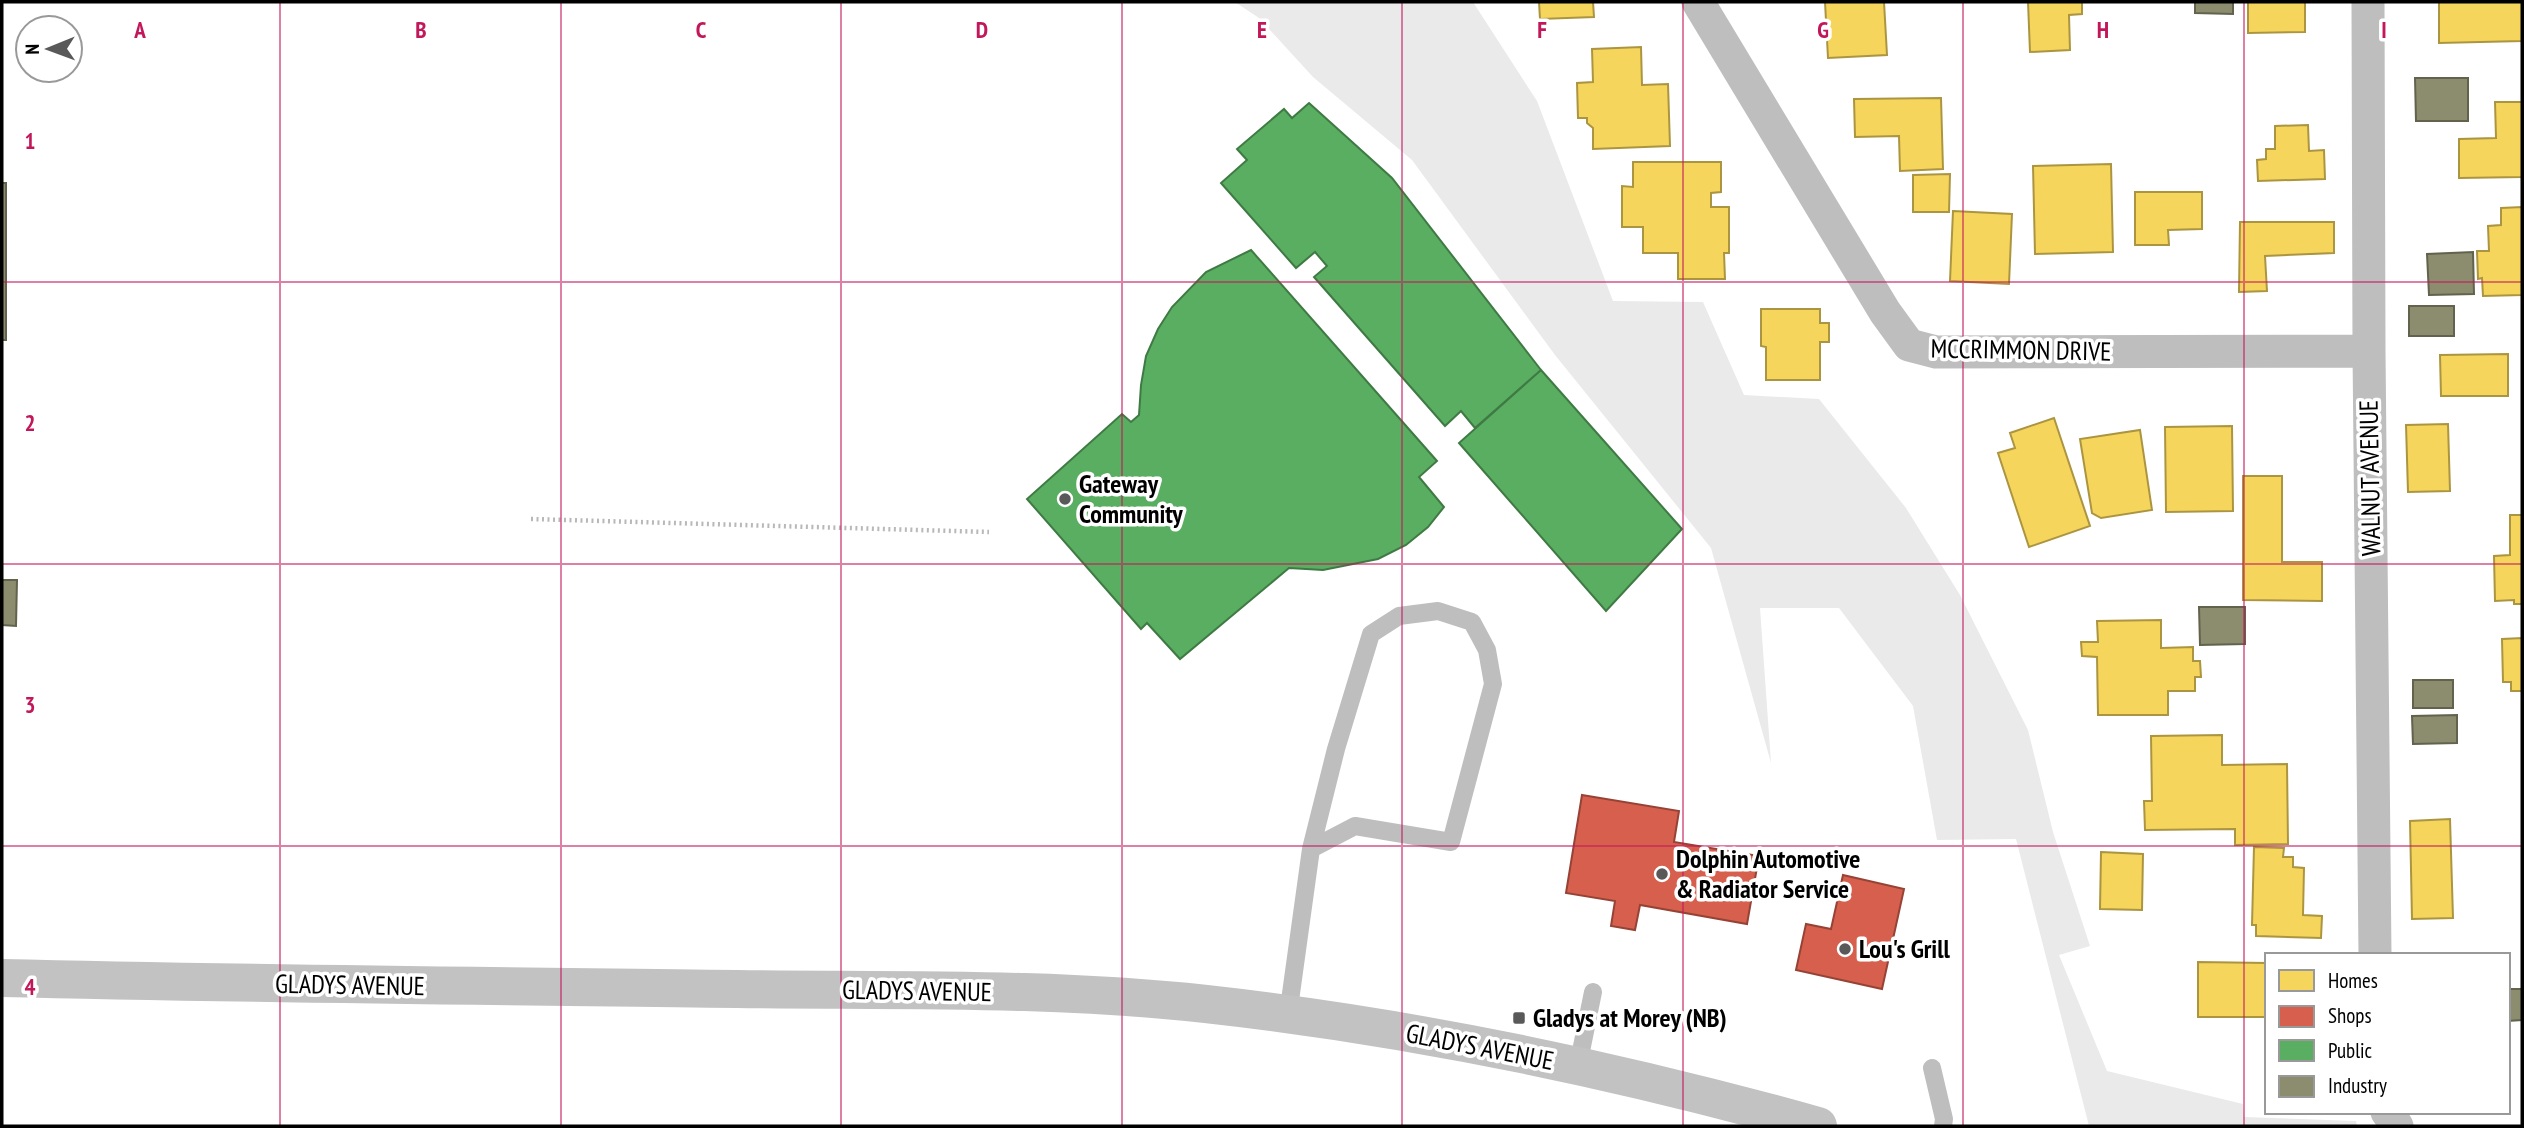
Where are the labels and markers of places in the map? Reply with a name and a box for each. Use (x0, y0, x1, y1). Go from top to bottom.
place label: Gateway Community (1079, 467, 1183, 530)
marker: Gateway Community (1057, 491, 1073, 507)
place label: Dolphin Automotive & Radiator Service (1676, 842, 1860, 905)
marker: Dolphin Automotive & Radiator Service (1654, 866, 1670, 882)
place label: Lou's Grill (1859, 932, 1951, 965)
marker: Lou's Grill (1837, 941, 1853, 957)
place label: Gladys at Morey (NB) (1533, 1001, 1727, 1034)
marker: Gladys at Morey (NB) (1511, 1010, 1527, 1026)

